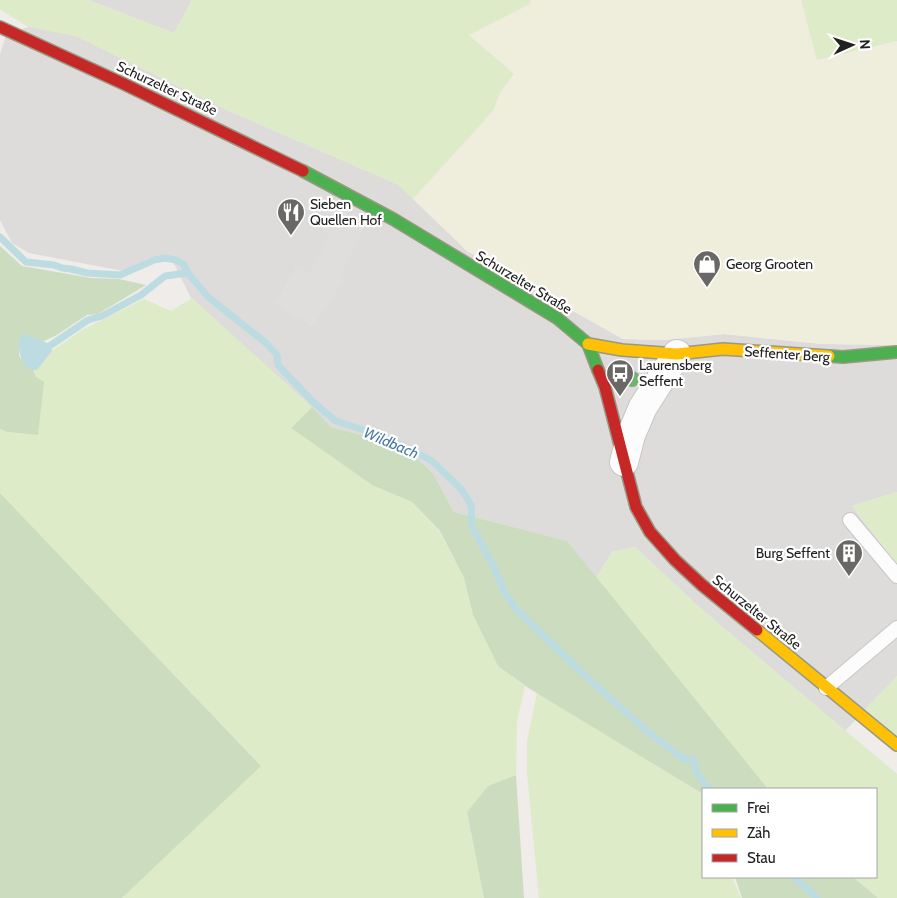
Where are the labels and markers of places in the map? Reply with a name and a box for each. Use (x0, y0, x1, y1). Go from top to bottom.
place label: Sieben Quellen Hof (310, 195, 382, 229)
restaurant icon: Sieben Quellen Hof (276, 197, 306, 236)
shop icon: Georg Grooten (692, 249, 722, 288)
place label: Georg Grooten (726, 255, 813, 273)
place label: Laurensberg Seffent (639, 356, 712, 390)
bus stop icon: Laurensberg Seffent (605, 358, 635, 397)
building icon: Burg Seffent (834, 538, 864, 577)
place label: Burg Seffent (756, 544, 830, 562)

